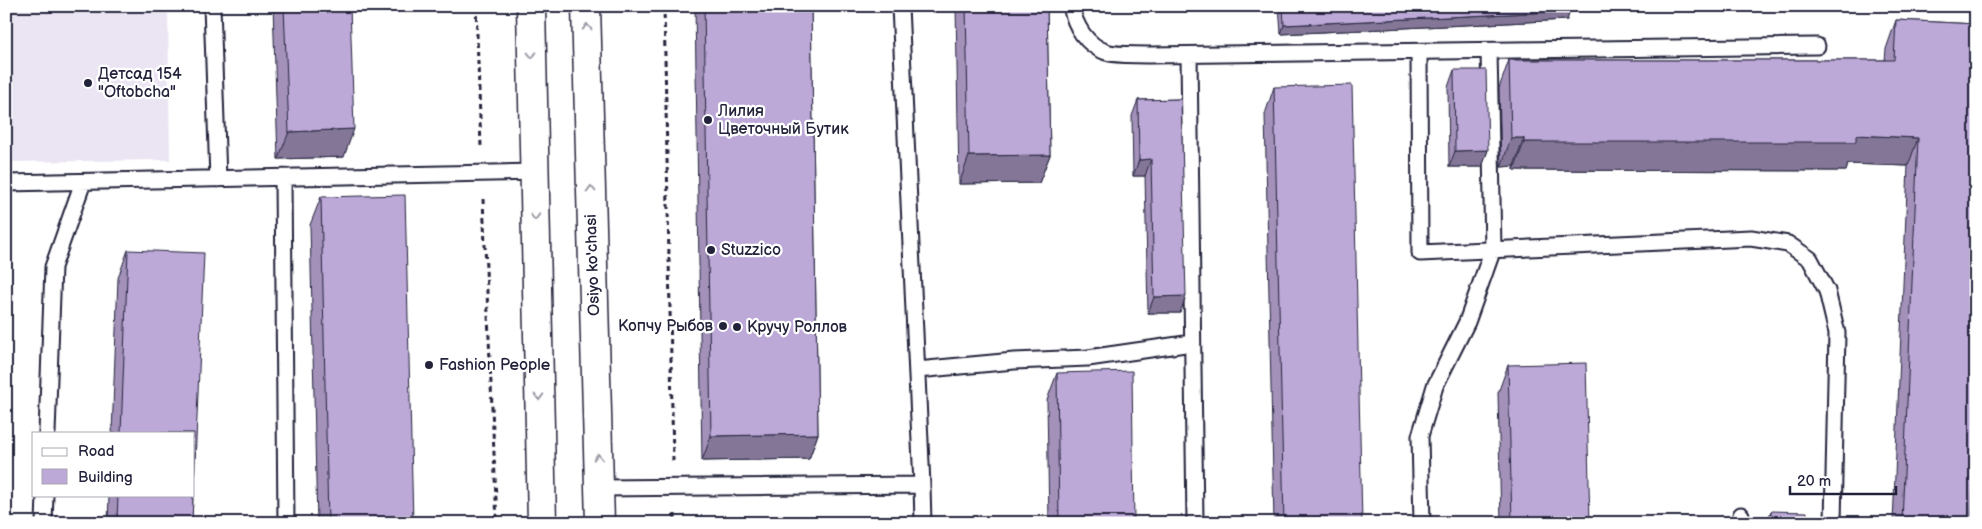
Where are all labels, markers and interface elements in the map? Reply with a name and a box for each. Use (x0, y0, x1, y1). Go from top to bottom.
one-way arrow (581, 22, 592, 30)
one-way arrow (527, 52, 537, 59)
place label: Детсад 154 "Oftobcha" (98, 65, 182, 102)
marker: Детсад 154 "Oftobcha" (82, 77, 94, 89)
place label: Лилия Цветочный Бутик (717, 102, 849, 139)
marker: Лилия Цветочный Бутик (702, 114, 714, 126)
one-way arrow (586, 185, 596, 192)
one-way arrow (530, 214, 541, 222)
street label: Osiyo ko'chasi (582, 214, 604, 316)
place label: Stuzzico (721, 241, 781, 260)
marker: Stuzzico (705, 244, 717, 256)
place label: Копчу Рыбов (618, 317, 714, 336)
place label: Кручу Роллов (747, 318, 848, 337)
marker: Копчу Рыбов (717, 320, 729, 332)
marker: Кручу Роллов (731, 321, 743, 333)
place label: Fashion People (439, 356, 551, 375)
marker: Fashion People (423, 359, 435, 371)
one-way arrow (534, 394, 544, 402)
legend (32, 432, 195, 496)
text: Road (78, 442, 114, 461)
one-way arrow (593, 452, 603, 460)
scale bar (1790, 464, 1896, 496)
text: Building (78, 468, 133, 487)
text: 20 m (1797, 472, 1831, 491)

